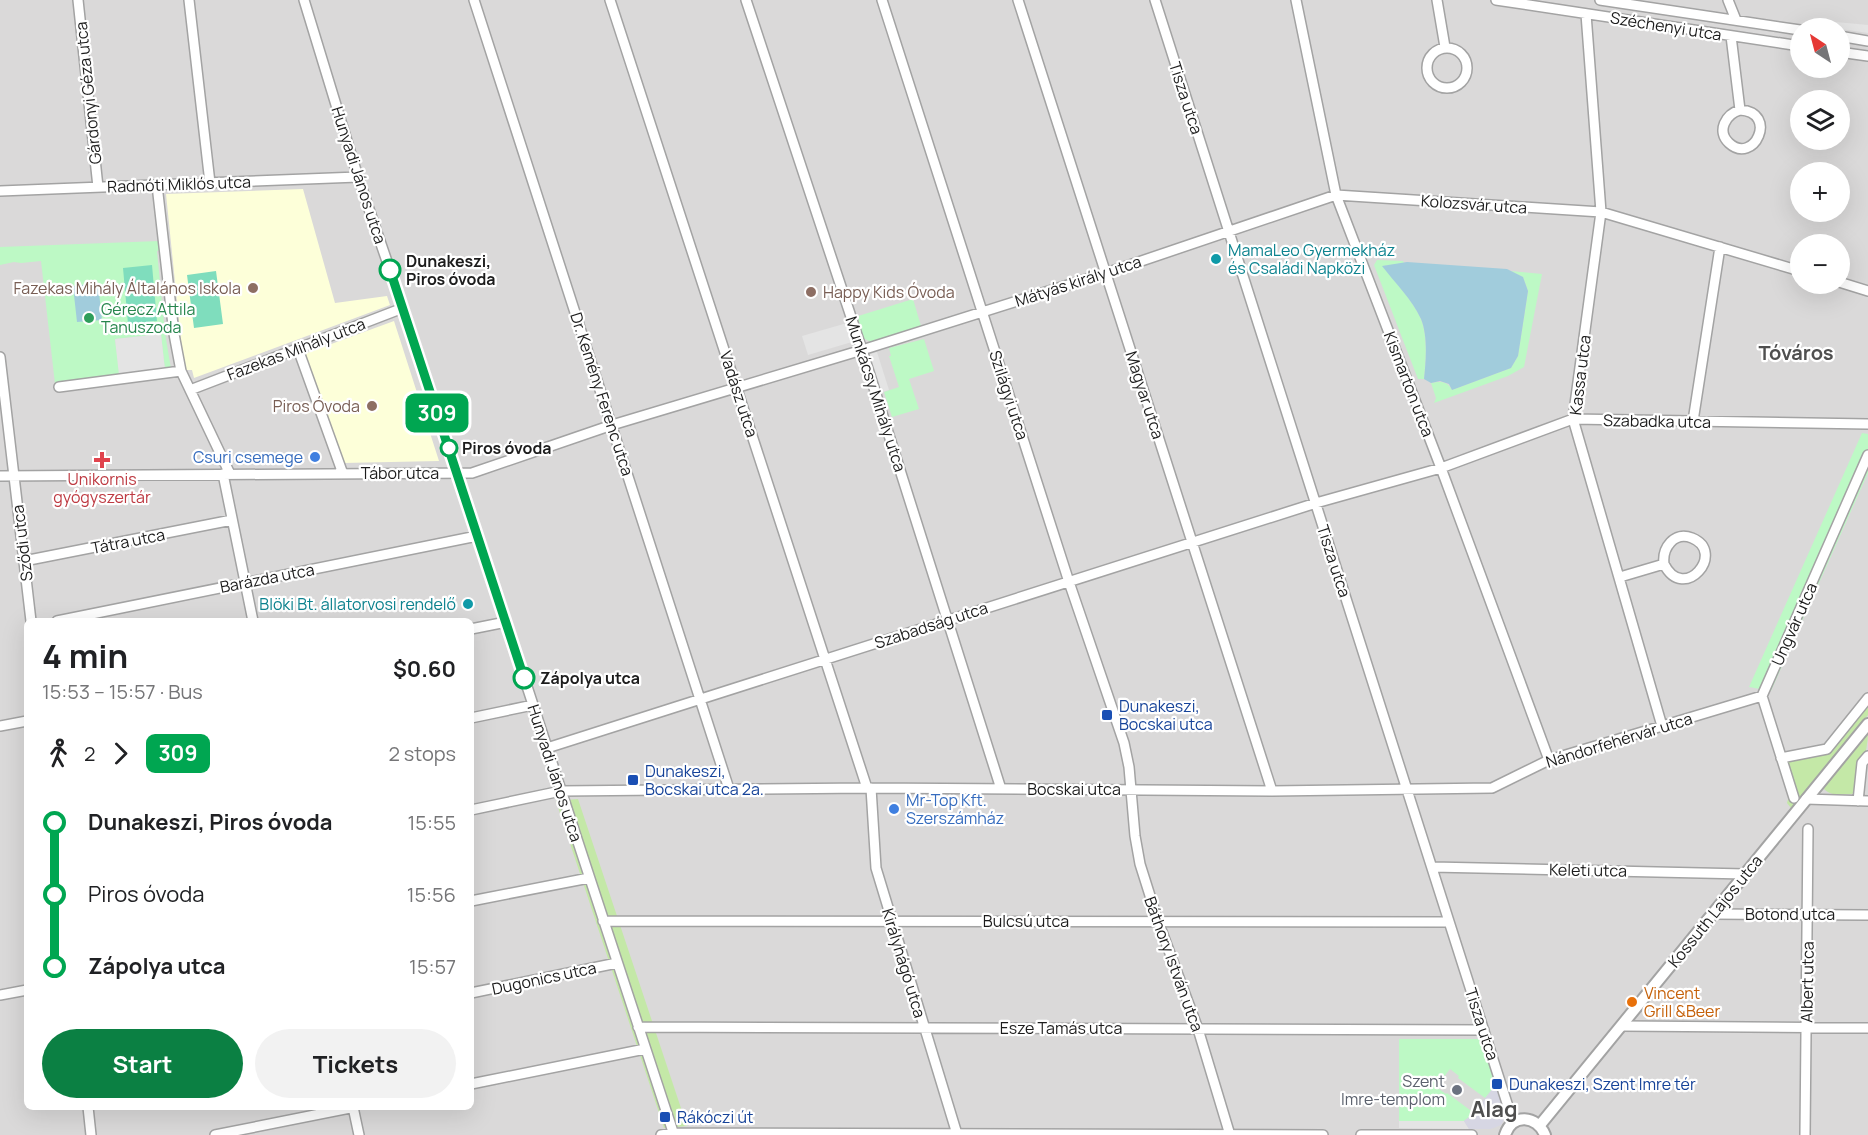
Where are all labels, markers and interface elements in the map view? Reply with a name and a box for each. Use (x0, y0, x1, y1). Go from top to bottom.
street label: Széchenyi utca (1609, 6, 1723, 46)
north arrow (1790, 18, 1850, 78)
map controls (1790, 18, 1850, 294)
street label: Gárdonyi Géza utca (70, 21, 106, 165)
street label: Tisza utca (1164, 59, 1208, 137)
button: layers (1790, 90, 1850, 150)
street label: Hunyadi János utca (326, 104, 392, 246)
button: + (1790, 162, 1850, 222)
street label: Radnóti Miklós utca (107, 170, 251, 198)
street label: Kolozsvár utca (1420, 189, 1528, 219)
button: − (1790, 234, 1850, 294)
place label: MamaLeo Gyermekház és Családi Napközi (1228, 239, 1395, 279)
place label: Dunakeszi, Piros óvoda (406, 250, 496, 290)
street label: Mátyás király utca (1012, 250, 1144, 312)
marker: MamaLeo Gyermekház és Családi Napközi (1209, 252, 1223, 266)
marker: Dunakeszi, Piros óvoda (379, 259, 401, 281)
place label: Fazekas Mihály Általános Iskola (14, 277, 241, 299)
marker: Fazekas Mihály Általános Iskola (246, 281, 260, 295)
place label: Happy Kids Óvoda (823, 281, 955, 303)
marker: Happy Kids Óvoda (804, 285, 818, 299)
place label: Gérecz Attila Tanuszoda (101, 298, 195, 338)
street label: Dr. Kemény Ferenc utca (565, 309, 639, 479)
marker: Gérecz Attila Tanuszoda (82, 311, 96, 325)
street label: Fazekas Mihály utca (224, 312, 368, 386)
street label: Munkácsy Mihály utca (840, 314, 912, 474)
street label: Kismarton utca (1379, 328, 1439, 440)
street label: Kassa utca (1564, 334, 1596, 416)
district label: Tóváros (1758, 339, 1834, 366)
street label: Szilágyi utca (984, 347, 1034, 443)
street label: Vadász utca (715, 348, 763, 440)
street label: Magyar utca (1120, 348, 1170, 442)
line badge: 309 (402, 394, 472, 432)
place label: Piros Óvoda (273, 395, 360, 417)
marker: Piros Óvoda (365, 399, 379, 413)
text: 309 (417, 399, 457, 427)
street label: Szabadka utca (1603, 409, 1711, 433)
place label: Piros óvoda (462, 437, 552, 459)
marker: Piros óvoda (440, 439, 458, 457)
place label: Csuri csemege (193, 446, 303, 468)
marker: Csuri csemege (308, 450, 322, 464)
marker: Unikornis gyógyszertár (95, 453, 109, 467)
street label: Tábor utca (361, 462, 439, 484)
place label: Unikornis gyógyszertár (53, 468, 151, 508)
street label: Sződi utca (6, 504, 38, 582)
street label: Tisza utca (1312, 522, 1356, 600)
street label: Tátra utca (89, 523, 167, 559)
street label: Barázda utca (218, 558, 316, 598)
street label: Ungvár utca (1766, 579, 1822, 669)
place label: Blöki Bt. állatorvosi rendelő (259, 593, 456, 615)
street label: Szabadság utca (872, 596, 990, 654)
marker: Blöki Bt. állatorvosi rendelő (461, 597, 475, 611)
text: 4 min (42, 633, 128, 678)
text: $0.60 (393, 654, 456, 684)
marker: Zápolya utca (513, 667, 535, 689)
place label: Zápolya utca (540, 667, 640, 689)
text: 15:53 – 15:57 · Bus (42, 678, 203, 705)
place label: Dunakeszi, Bocskai utca (1119, 695, 1213, 735)
street label: Hunyadi János utca (522, 702, 588, 844)
street label: Nándorfehérvár utca (1543, 707, 1695, 773)
marker: Dunakeszi, Bocskai utca (1100, 708, 1114, 722)
icon: walk (42, 737, 75, 770)
icon: forward (104, 737, 137, 770)
text: 309 (158, 739, 198, 767)
text: 2 (84, 740, 95, 767)
text: 2 stops (388, 740, 456, 767)
place label: Dunakeszi, Bocskai utca 2a. (645, 760, 764, 800)
marker: Dunakeszi, Bocskai utca 2a. (626, 773, 640, 787)
street label: Bocskai utca (1027, 778, 1121, 800)
place label: Mr-Top Kft. Szerszámház (906, 789, 1004, 829)
marker: Mr-Top Kft. Szerszámház (887, 802, 901, 816)
text: Dunakeszi, Piros óvoda (88, 807, 333, 837)
text: 15:55 (408, 809, 456, 836)
street label: Kossuth Lajos utca (1663, 850, 1767, 972)
street label: Keleti utca (1549, 858, 1627, 882)
text: Piros óvoda (88, 879, 205, 909)
text: 15:56 (407, 881, 456, 908)
street label: Báthory István utca (1139, 893, 1209, 1035)
street label: Botond utca (1745, 903, 1835, 925)
street label: Királyhágó utca (877, 905, 931, 1021)
street label: Bulcsú utca (983, 910, 1069, 932)
street label: Albert utca (1795, 941, 1819, 1023)
text: Zápolya utca (88, 951, 225, 981)
text: 15:57 (409, 953, 456, 980)
street label: Dugonics utca (490, 956, 598, 1000)
place label: Vincent Grill &Beer (1644, 982, 1720, 1022)
street label: Tisza utca (1460, 985, 1504, 1063)
marker: Vincent Grill &Beer (1625, 995, 1639, 1009)
street label: Esze Tamás utca (1000, 1017, 1122, 1039)
button: Start (42, 1029, 243, 1098)
button: Tickets (255, 1029, 456, 1098)
place label: Szent Imre-templom (1341, 1070, 1445, 1110)
place label: Dunakeszi, Szent Imre tér (1509, 1073, 1696, 1095)
marker: Dunakeszi, Szent Imre tér (1490, 1077, 1504, 1091)
marker: Szent Imre-templom (1450, 1083, 1464, 1097)
district label: Alag (1470, 1094, 1518, 1124)
place label: Rákóczi út (677, 1106, 753, 1128)
marker: Rákóczi út (658, 1110, 672, 1124)

